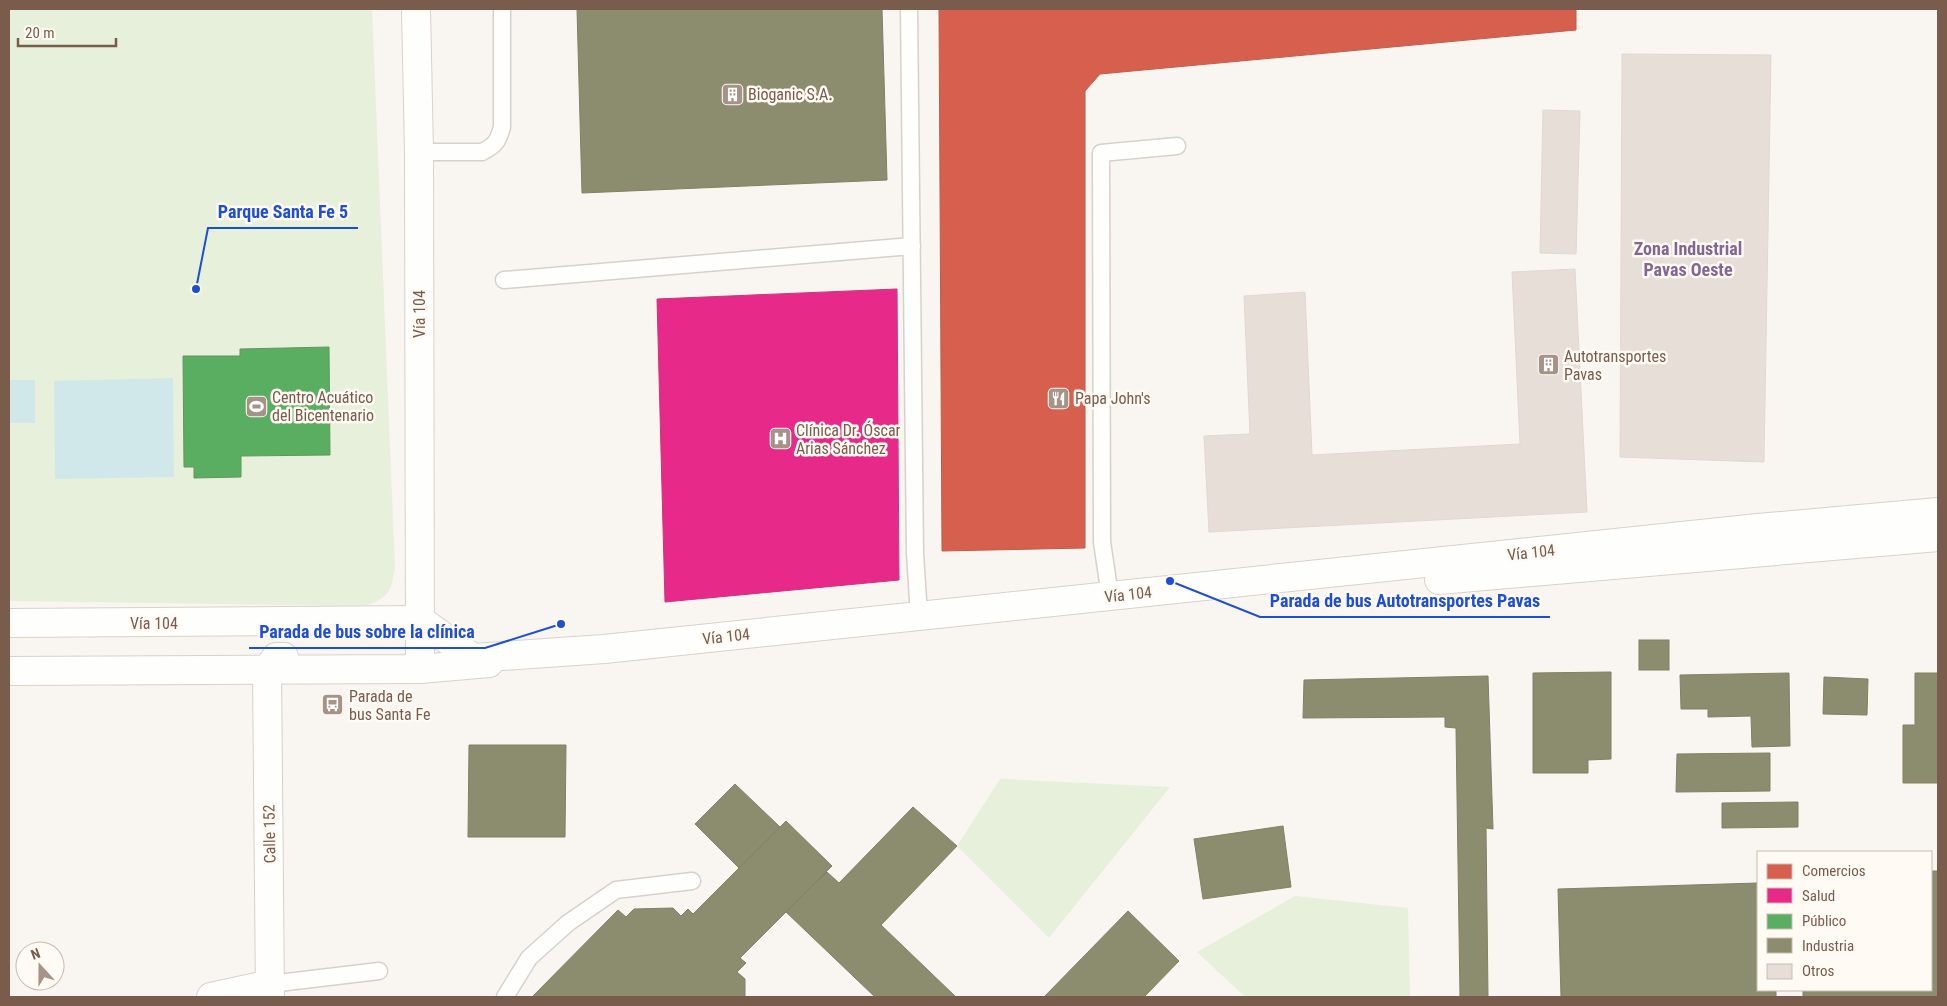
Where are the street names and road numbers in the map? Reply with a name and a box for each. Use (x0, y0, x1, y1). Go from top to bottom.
street label: Vía 104 (410, 290, 429, 338)
street label: Vía 104 (1506, 541, 1556, 564)
street label: Vía 104 (1103, 583, 1153, 606)
street label: Vía 104 (130, 614, 178, 633)
street label: Vía 104 (701, 625, 751, 648)
street label: Calle 152 (259, 804, 280, 864)

